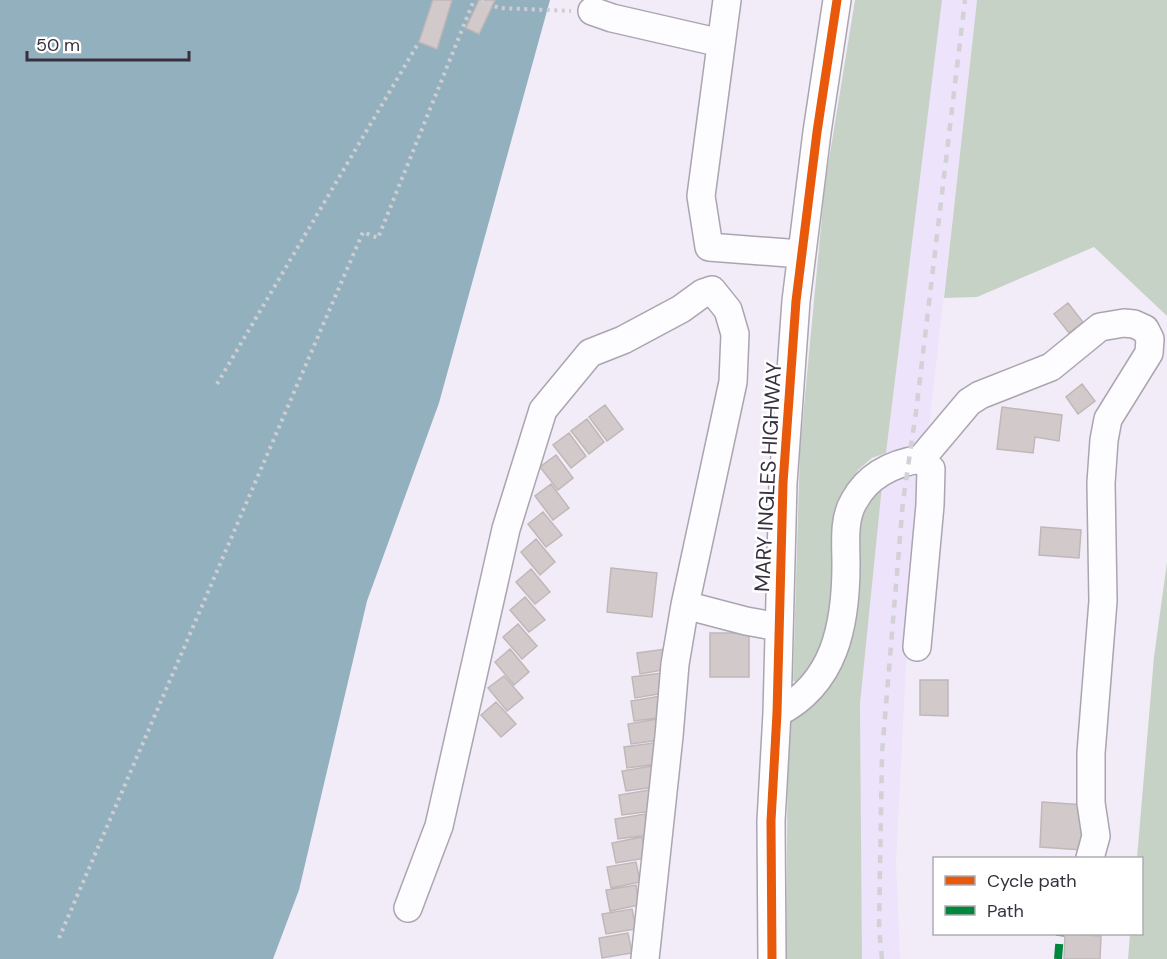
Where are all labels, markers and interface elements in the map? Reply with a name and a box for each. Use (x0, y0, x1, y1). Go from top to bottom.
scale bar (27, 24, 189, 62)
text: 50 m (36, 33, 80, 57)
street label: MARY INGLES HIGHWAY (748, 361, 788, 593)
legend (933, 857, 1143, 935)
text: Cycle path (987, 869, 1077, 893)
text: Path (987, 899, 1024, 923)

